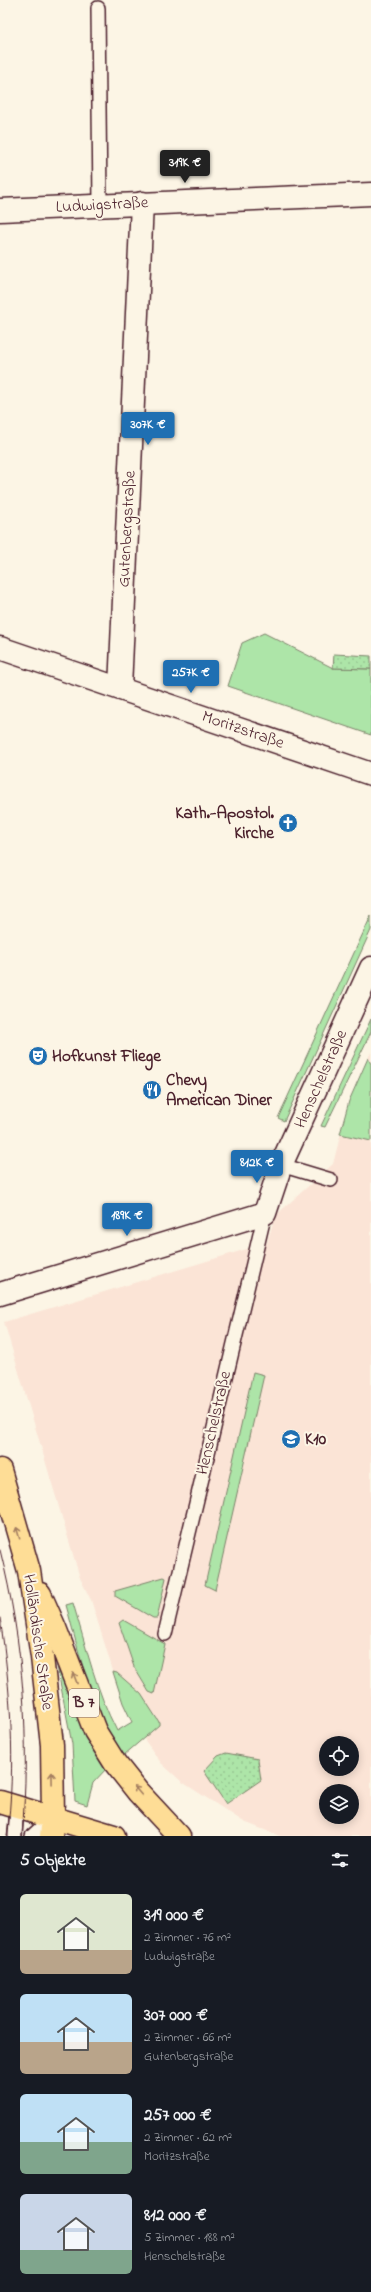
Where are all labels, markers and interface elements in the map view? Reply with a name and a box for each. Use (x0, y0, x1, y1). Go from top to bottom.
pin: 319K € (152, 150, 218, 184)
text: 319K € (169, 153, 201, 172)
street label: Ludwigstraße (55, 190, 149, 222)
pin: 307K € (115, 412, 181, 446)
text: 307K € (131, 415, 165, 434)
street label: Gutenbergstraße (111, 470, 145, 588)
pin: 257K € (158, 660, 224, 694)
text: 257K € (172, 663, 210, 682)
street label: Moritzstraße (198, 704, 288, 756)
place label: Kath.-Apostol. Kirche (175, 801, 275, 846)
church icon: Kath.-Apostol. Kirche (277, 812, 299, 834)
street label: Henschelstraße (288, 1025, 354, 1132)
place label: Hofkunst Fliege (52, 1044, 162, 1071)
theatre icon: Hofkunst Fliege (27, 1045, 49, 1067)
place label: Chevy American Diner (166, 1068, 273, 1113)
restaurant icon: Chevy American Diner (141, 1079, 163, 1101)
pin: 812K € (224, 1150, 290, 1184)
text: 812K € (240, 1153, 274, 1172)
pin: 189K € (94, 1203, 160, 1237)
text: 189K € (111, 1206, 143, 1225)
street label: Henschelstraße (190, 1368, 238, 1477)
place label: K10 (305, 1427, 327, 1452)
school or university icon: K10 (280, 1428, 302, 1450)
one-way arrow (14, 1527, 21, 1540)
street label: Holländische Straße (16, 1572, 60, 1712)
one-way arrow (70, 1673, 78, 1685)
road number: B 7 (69, 1689, 99, 1717)
map controls (319, 1736, 359, 1824)
button: locate (319, 1736, 359, 1776)
one-way arrow (48, 1772, 56, 1785)
button: layers (319, 1784, 359, 1824)
one-way arrow (133, 1785, 142, 1796)
text: 5 Objekte (20, 1848, 86, 1873)
icon: filters (329, 1849, 351, 1871)
text: 319 000 € (144, 1903, 204, 1928)
icon: home (52, 1910, 100, 1958)
text: 2 Zimmer · 76 m² (144, 1928, 231, 1947)
text: Ludwigstraße (144, 1947, 215, 1966)
text: 307 000 € (144, 2003, 208, 2028)
icon: home (52, 2010, 100, 2058)
text: 2 Zimmer · 66 m² (144, 2028, 231, 2047)
text: Gutenbergstraße (144, 2047, 233, 2066)
text: 257 000 € (144, 2103, 212, 2128)
icon: home (52, 2110, 100, 2158)
text: 2 Zimmer · 62 m² (144, 2128, 232, 2147)
text: Moritzstraße (144, 2147, 210, 2166)
text: 812 000 € (144, 2203, 207, 2228)
icon: home (52, 2210, 100, 2258)
text: 5 Zimmer · 188 m² (144, 2228, 235, 2247)
text: Henschelstraße (144, 2247, 225, 2266)

